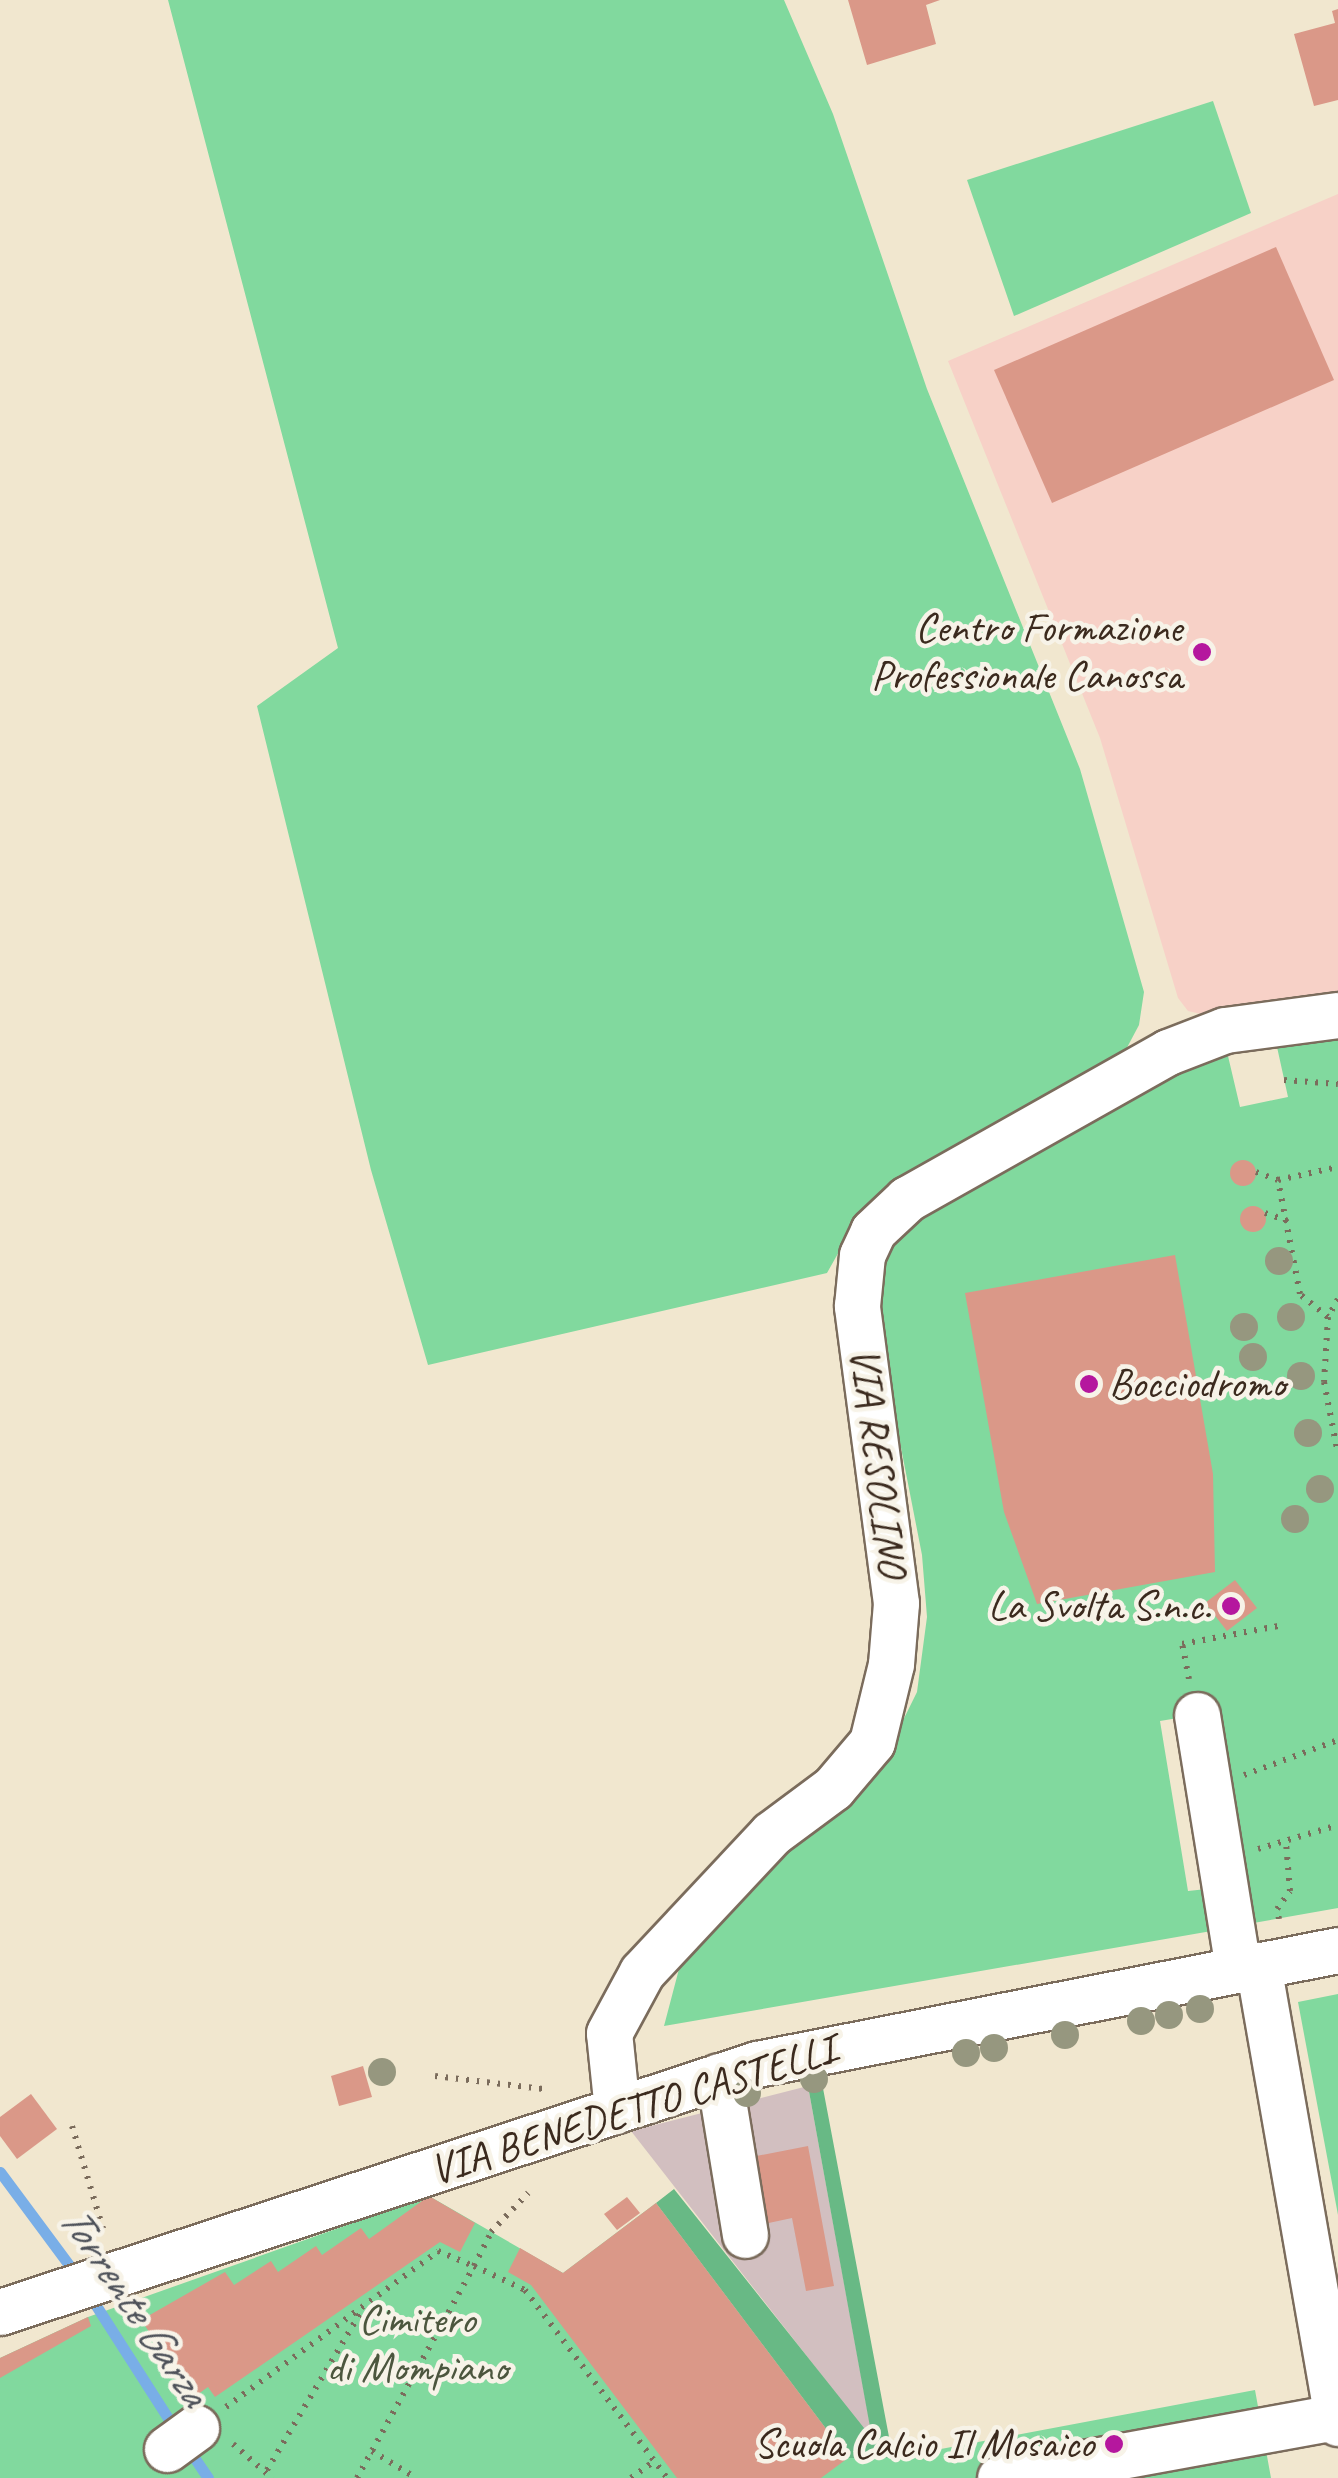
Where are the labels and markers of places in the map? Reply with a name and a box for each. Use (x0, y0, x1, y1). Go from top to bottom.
place label: Centro Formazione Professionale Canossa (871, 603, 1182, 701)
marker: Centro Formazione Professionale Canossa (1191, 641, 1213, 663)
place label: Bocciodromo (1109, 1359, 1285, 1409)
marker: Bocciodromo (1078, 1373, 1100, 1395)
place label: La Svolta S.n.c. (990, 1581, 1211, 1631)
marker: La Svolta S.n.c. (1220, 1595, 1242, 1617)
place label: Scuola Calcio Il Mosaico (753, 2419, 1094, 2469)
marker: Scuola Calcio Il Mosaico (1103, 2433, 1125, 2455)

